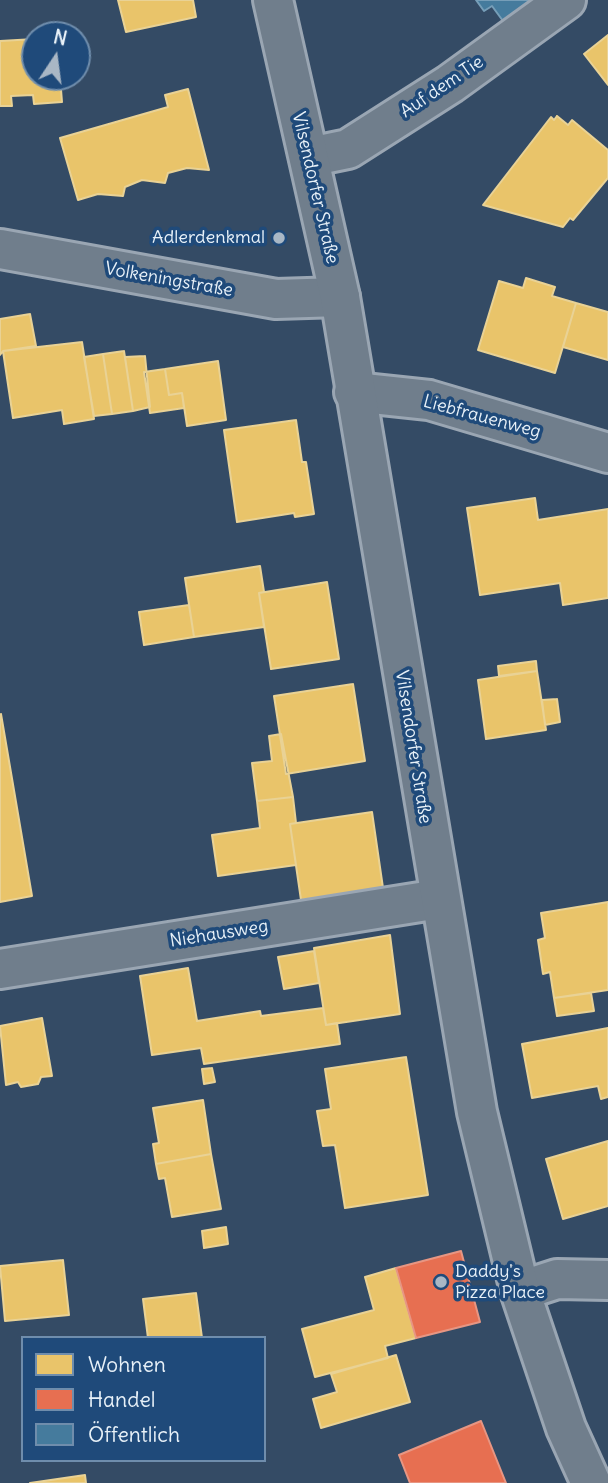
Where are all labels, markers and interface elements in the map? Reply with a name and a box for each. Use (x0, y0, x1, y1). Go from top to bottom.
north arrow (21, 21, 91, 91)
text: N (51, 24, 69, 51)
street label: Auf dem Tie (396, 51, 488, 123)
street label: Vilsendorfer Straße (287, 110, 343, 266)
place label: Adlerdenkmal (152, 227, 265, 249)
marker: Adlerdenkmal (271, 230, 287, 246)
street label: Volkeningstraße (103, 258, 235, 302)
street label: Liebfrauenweg (421, 391, 543, 443)
street label: Vilsendorfer Straße (390, 669, 436, 825)
street label: Niehausweg (168, 916, 270, 952)
place label: Daddy's Pizza Place (455, 1261, 545, 1304)
marker: Daddy's Pizza Place (433, 1274, 449, 1290)
legend (21, 1336, 266, 1462)
text: Wohnen (88, 1351, 166, 1378)
text: Handel (88, 1386, 156, 1413)
text: Öffentlich (88, 1421, 180, 1448)

